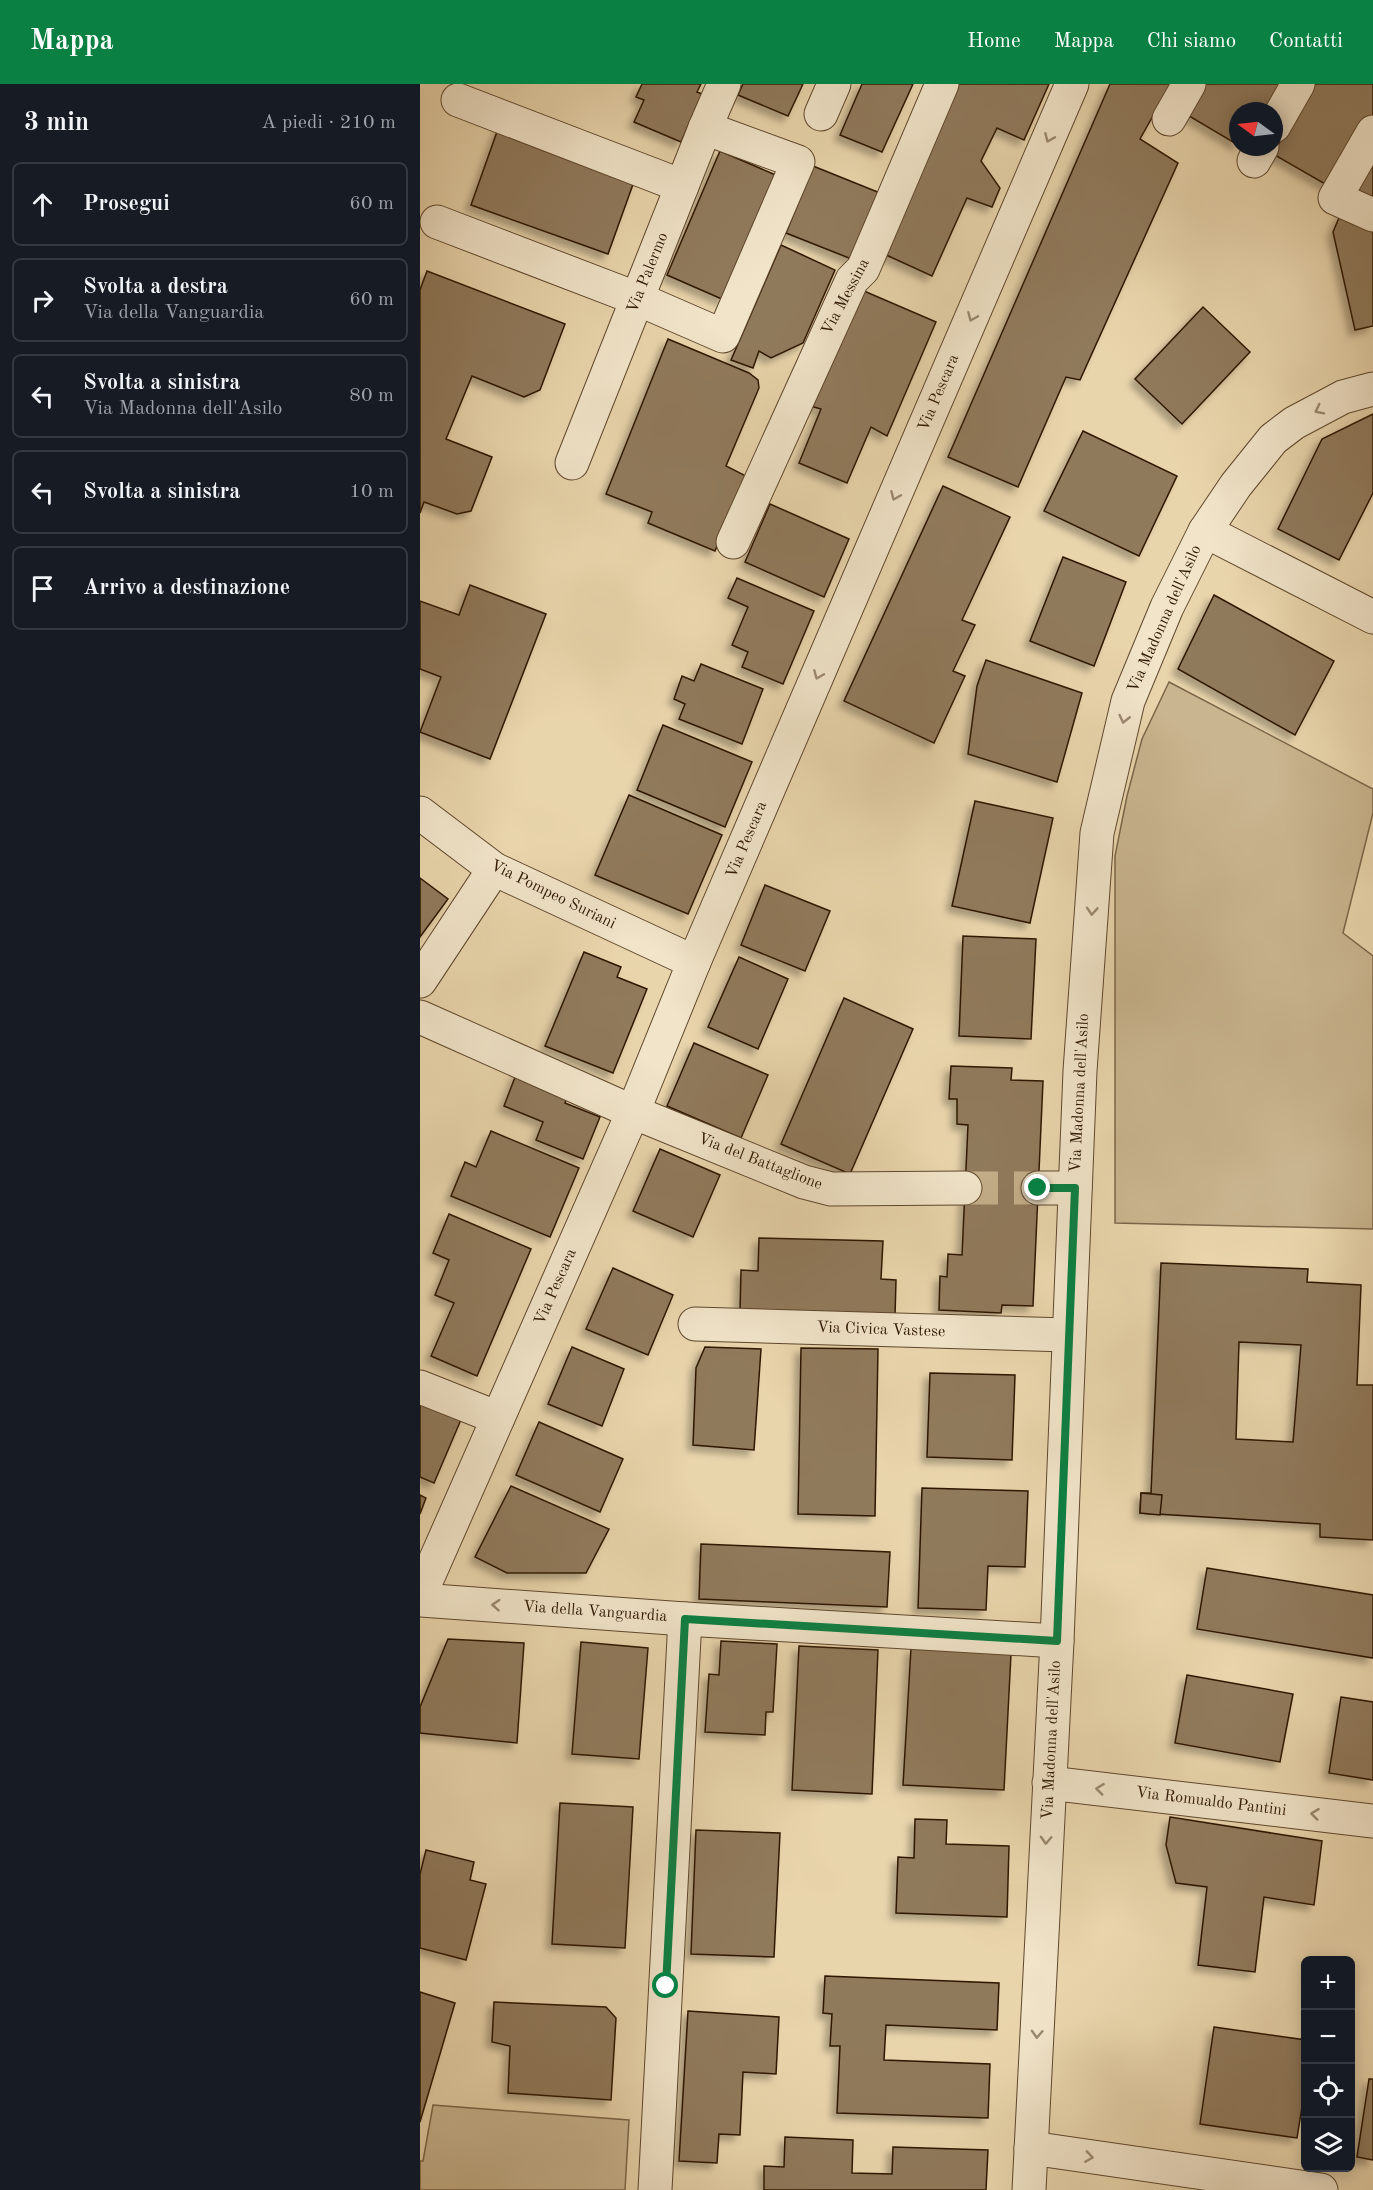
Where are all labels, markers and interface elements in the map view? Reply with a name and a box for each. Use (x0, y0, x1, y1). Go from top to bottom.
text: Mappa (30, 28, 114, 56)
text: Home (967, 31, 1021, 52)
text: Mappa (1054, 31, 1114, 52)
text: Chi siamo (1147, 31, 1236, 52)
text: Contatti (1269, 31, 1343, 52)
north arrow (1229, 102, 1283, 156)
text: 3 min (24, 110, 89, 136)
text: A piedi · 210 m (261, 113, 396, 133)
one-way arrow (1044, 131, 1056, 142)
icon: ahead (26, 188, 59, 221)
text: Prosegui (83, 193, 170, 215)
text: 60 m (349, 194, 394, 214)
street label: Via Palermo (625, 230, 671, 316)
street label: Via Messina (819, 256, 873, 338)
text: Svolta a destra (83, 276, 228, 298)
icon: right (26, 284, 59, 317)
text: 60 m (349, 290, 394, 310)
text: Via della Vanguardia (83, 303, 264, 323)
one-way arrow (967, 310, 979, 321)
street label: Via Pescara (916, 352, 962, 434)
text: Svolta a sinistra (83, 372, 241, 394)
icon: left (26, 380, 59, 413)
text: 80 m (349, 386, 394, 406)
text: Via Madonna dell'Asilo (83, 399, 282, 419)
one-way arrow (1314, 403, 1325, 414)
icon: left (26, 476, 59, 509)
text: Svolta a sinistra (83, 481, 241, 503)
text: 10 m (349, 482, 394, 502)
one-way arrow (890, 489, 902, 500)
street label: Via Madonna dell'Asilo (1125, 543, 1205, 695)
icon: arrive (26, 572, 59, 605)
text: Arrivo a destinazione (83, 577, 290, 599)
one-way arrow (813, 669, 825, 680)
one-way arrow (1118, 714, 1131, 724)
street label: Via Pescara (724, 799, 770, 881)
street label: Via Pompeo Suriani (488, 858, 618, 932)
one-way arrow (1085, 906, 1098, 915)
street label: Via Madonna dell'Asilo (1068, 1013, 1092, 1173)
street label: Via del Battaglione (695, 1131, 825, 1193)
route end (1024, 1174, 1050, 1200)
street label: Via Pescara (532, 1246, 580, 1328)
street label: Via Civica Vastese (816, 1320, 946, 1340)
one-way arrow (491, 1599, 500, 1612)
street label: Via della Vanguardia (522, 1599, 668, 1625)
street label: Via Madonna dell'Asilo (1040, 1660, 1064, 1820)
one-way arrow (1096, 1783, 1105, 1796)
street label: Via Romualdo Pantini (1135, 1785, 1287, 1819)
one-way arrow (1310, 1808, 1319, 1821)
one-way arrow (1040, 1835, 1053, 1844)
map controls (1301, 1956, 1355, 2172)
button: + (1301, 1956, 1355, 2010)
route start (652, 1972, 678, 1998)
button: − (1301, 2010, 1355, 2064)
one-way arrow (1030, 2030, 1043, 2039)
button: locate (1301, 2064, 1355, 2118)
button: layers (1301, 2118, 1355, 2172)
one-way arrow (1084, 2150, 1093, 2162)

